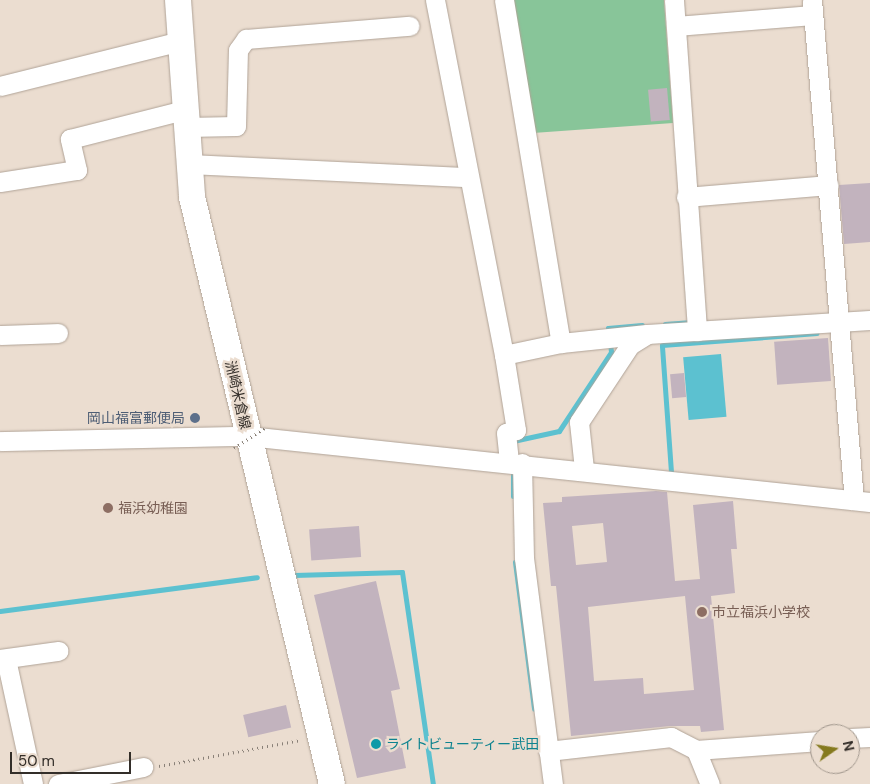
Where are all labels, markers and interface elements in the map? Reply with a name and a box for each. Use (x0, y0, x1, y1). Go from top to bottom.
street label: 洲崎米倉線 (222, 359, 254, 431)
place label: 岡山福富郵便局 (87, 410, 185, 426)
marker: 岡山福富郵便局 (189, 412, 201, 424)
place label: 福浜幼稚園 (118, 500, 188, 516)
marker: 福浜幼稚園 (102, 502, 114, 514)
place label: 市立福浜小学校 (712, 604, 810, 620)
marker: 市立福浜小学校 (696, 606, 708, 618)
north arrow (810, 724, 860, 774)
place label: ライトビューティー武田 (386, 736, 540, 752)
marker: ライトビューティー武田 (370, 738, 382, 750)
text: N (839, 739, 859, 753)
scale bar (12, 742, 134, 774)
text: 50 m (18, 751, 55, 771)

